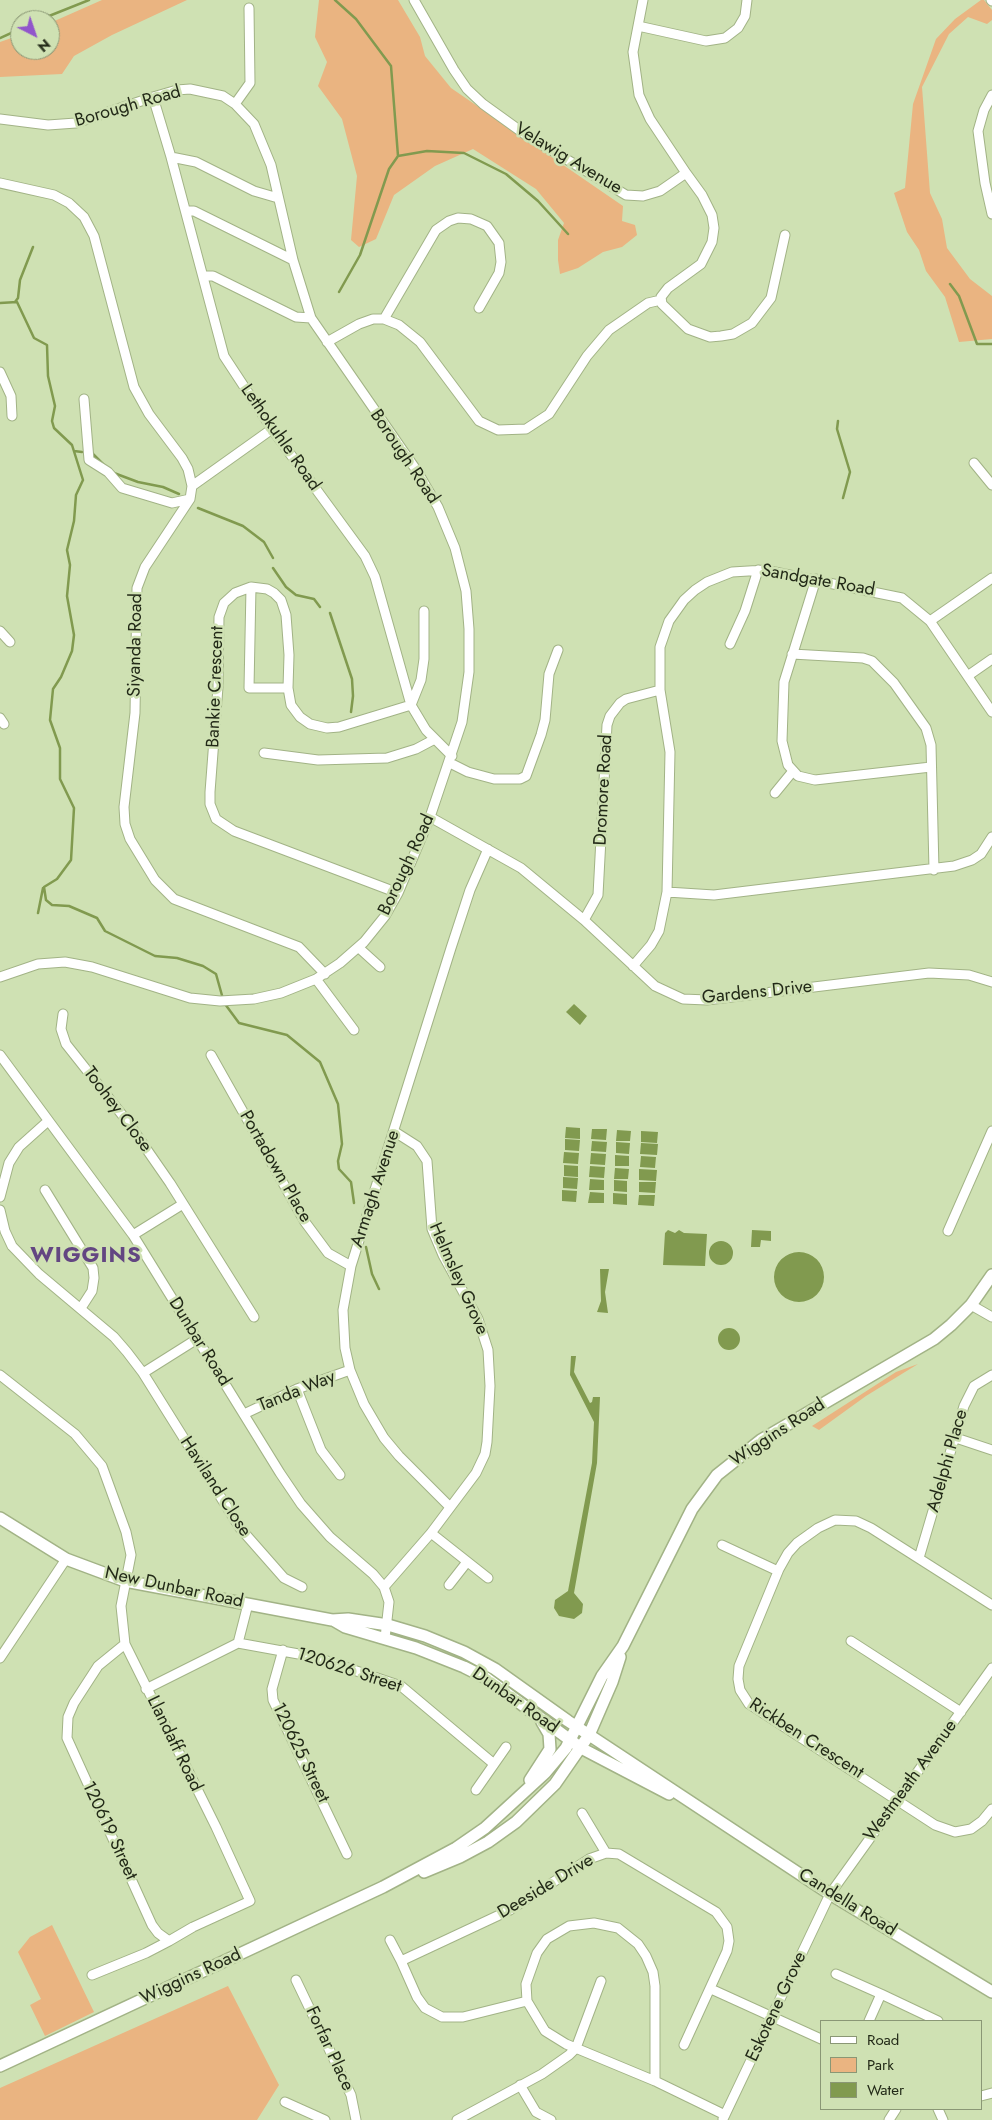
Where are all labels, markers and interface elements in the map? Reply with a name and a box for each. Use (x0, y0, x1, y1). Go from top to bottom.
north arrow (10, 10, 60, 60)
text: N (33, 34, 55, 57)
street label: Borough Road (73, 82, 183, 132)
street label: Velawig Avenue (511, 119, 625, 199)
street label: Lethokuhle Road (235, 381, 325, 495)
street label: Borough Road (365, 406, 443, 508)
street label: Sandgate Road (760, 560, 876, 602)
street label: Siyanda Road (124, 593, 148, 697)
street label: Bankie Crescent (203, 626, 229, 748)
street label: Dromore Road (590, 734, 618, 846)
street label: Borough Road (374, 811, 440, 919)
street label: Gardens Drive (701, 976, 813, 1010)
street label: Toohey Close (78, 1063, 156, 1157)
street label: Portadown Place (234, 1107, 316, 1227)
street label: Armagh Avenue (347, 1128, 405, 1250)
street label: Helmsley Grove (424, 1220, 492, 1338)
district label: WIGGINS (29, 1244, 143, 1270)
street label: Dunbar Road (163, 1294, 235, 1390)
street label: Tanda Way (255, 1367, 339, 1417)
street label: Wiggins Road (727, 1394, 829, 1472)
street label: Adelphi Place (923, 1407, 973, 1515)
street label: Haviland Close (175, 1433, 255, 1541)
street label: New Dunbar Road (103, 1563, 245, 1613)
street label: 120626 Street (294, 1644, 404, 1698)
street label: Dunbar Road (468, 1663, 562, 1739)
street label: Llandaff Road (142, 1693, 206, 1795)
street label: Rickben Crescent (745, 1694, 867, 1784)
street label: 120625 Street (267, 1700, 333, 1806)
street label: Westmeath Avenue (860, 1716, 962, 1846)
street label: 120619 Street (77, 1778, 141, 1884)
street label: Deeside Drive (494, 1850, 598, 1924)
street label: Candella Road (794, 1864, 900, 1942)
street label: Wiggins Road (137, 1944, 245, 2010)
street label: Eskotene Grove (742, 1949, 812, 2065)
street label: Forfar Place (300, 2003, 358, 2095)
legend (820, 2020, 982, 2110)
text: Road (867, 2029, 899, 2051)
text: Park (867, 2054, 894, 2076)
text: Water (867, 2079, 904, 2101)

